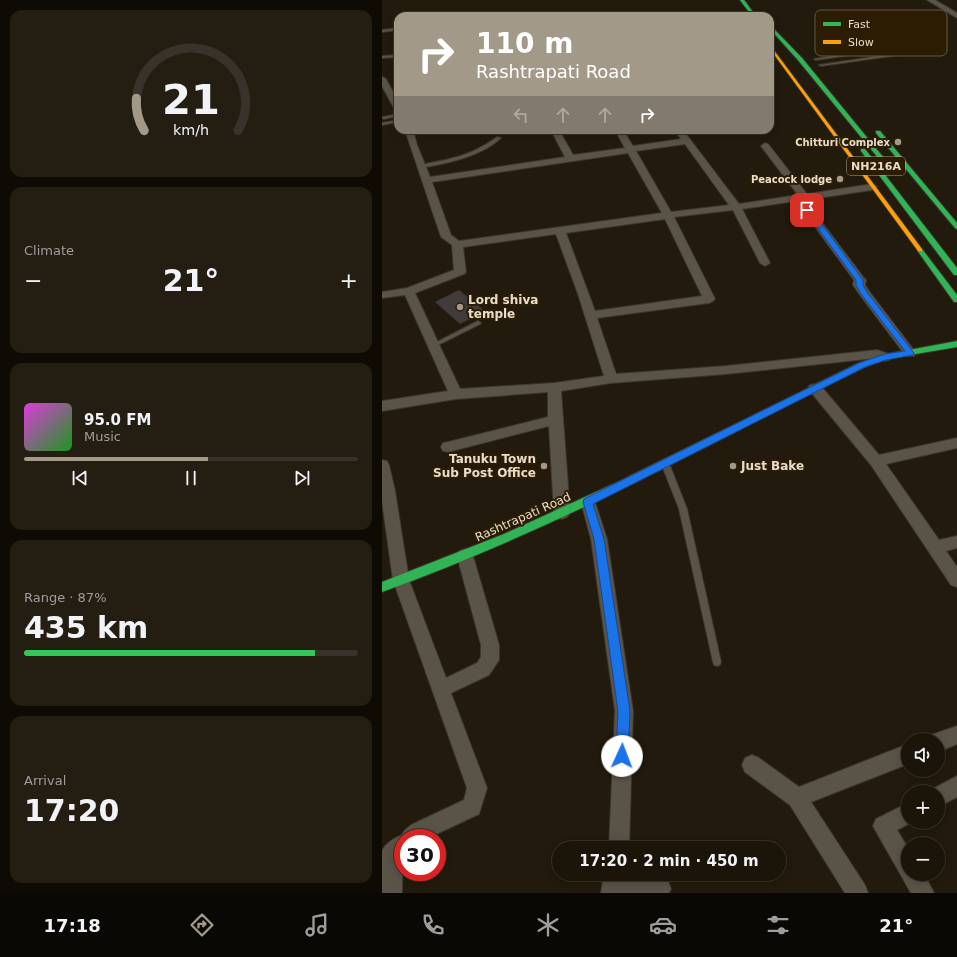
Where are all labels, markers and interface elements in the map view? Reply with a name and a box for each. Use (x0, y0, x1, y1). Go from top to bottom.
legend (815, 10, 947, 56)
text: Fast (848, 18, 871, 31)
text: 110 m (476, 27, 573, 60)
icon: right (410, 28, 462, 80)
text: Slow (848, 36, 874, 49)
text: Rashtrapati Road (476, 61, 631, 82)
text: 21 (162, 75, 220, 124)
icon: left (510, 104, 532, 126)
icon: ahead (552, 104, 574, 126)
icon: ahead (594, 104, 616, 126)
icon: right (636, 104, 658, 126)
text: km/h (173, 122, 209, 138)
place label: Chitturi Complex (795, 137, 891, 148)
marker: Chitturi Complex (893, 137, 903, 147)
road number: NH216A (847, 157, 905, 175)
place label: Peacock lodge (751, 174, 832, 185)
marker: Peacock lodge (835, 174, 845, 184)
pin (790, 193, 824, 227)
icon: arrive (796, 199, 818, 221)
text: Climate (24, 243, 74, 258)
text: 21° (163, 263, 219, 298)
text: − (24, 268, 42, 293)
text: + (340, 268, 358, 293)
place label: Lord shiva temple (468, 293, 538, 321)
marker: Lord shiva temple (455, 302, 465, 312)
text: 95.0 FM (84, 411, 151, 429)
text: Music (84, 429, 121, 444)
place label: Tanuku Town Sub Post Office (433, 452, 536, 480)
place label: Just Bake (740, 459, 804, 473)
marker: Tanuku Town Sub Post Office (539, 461, 549, 471)
marker: Just Bake (728, 461, 738, 471)
icon: previous (69, 467, 91, 489)
icon: pause (180, 467, 202, 489)
icon: next (291, 467, 313, 489)
street label: Rashtrapati Road (473, 490, 573, 544)
text: Range · 87% (24, 590, 107, 605)
text: 435 km (24, 610, 148, 645)
map controls (901, 733, 945, 881)
button: sound (901, 733, 945, 777)
position arrow (601, 735, 643, 777)
text: Arrival (24, 773, 66, 788)
button: + (901, 785, 945, 829)
text: 17:20 (24, 793, 120, 828)
speed limit sign: 30 (394, 829, 446, 881)
button: − (901, 837, 945, 881)
text: 17:20 · 2 min · 450 m (579, 852, 759, 870)
icon: directions (188, 911, 216, 939)
icon: music (303, 911, 331, 939)
icon: phone (419, 911, 447, 939)
icon: climate (534, 911, 562, 939)
icon: car (649, 911, 677, 939)
icon: filters (764, 911, 792, 939)
text: 17:18 (44, 915, 101, 936)
text: 21° (879, 915, 913, 936)

